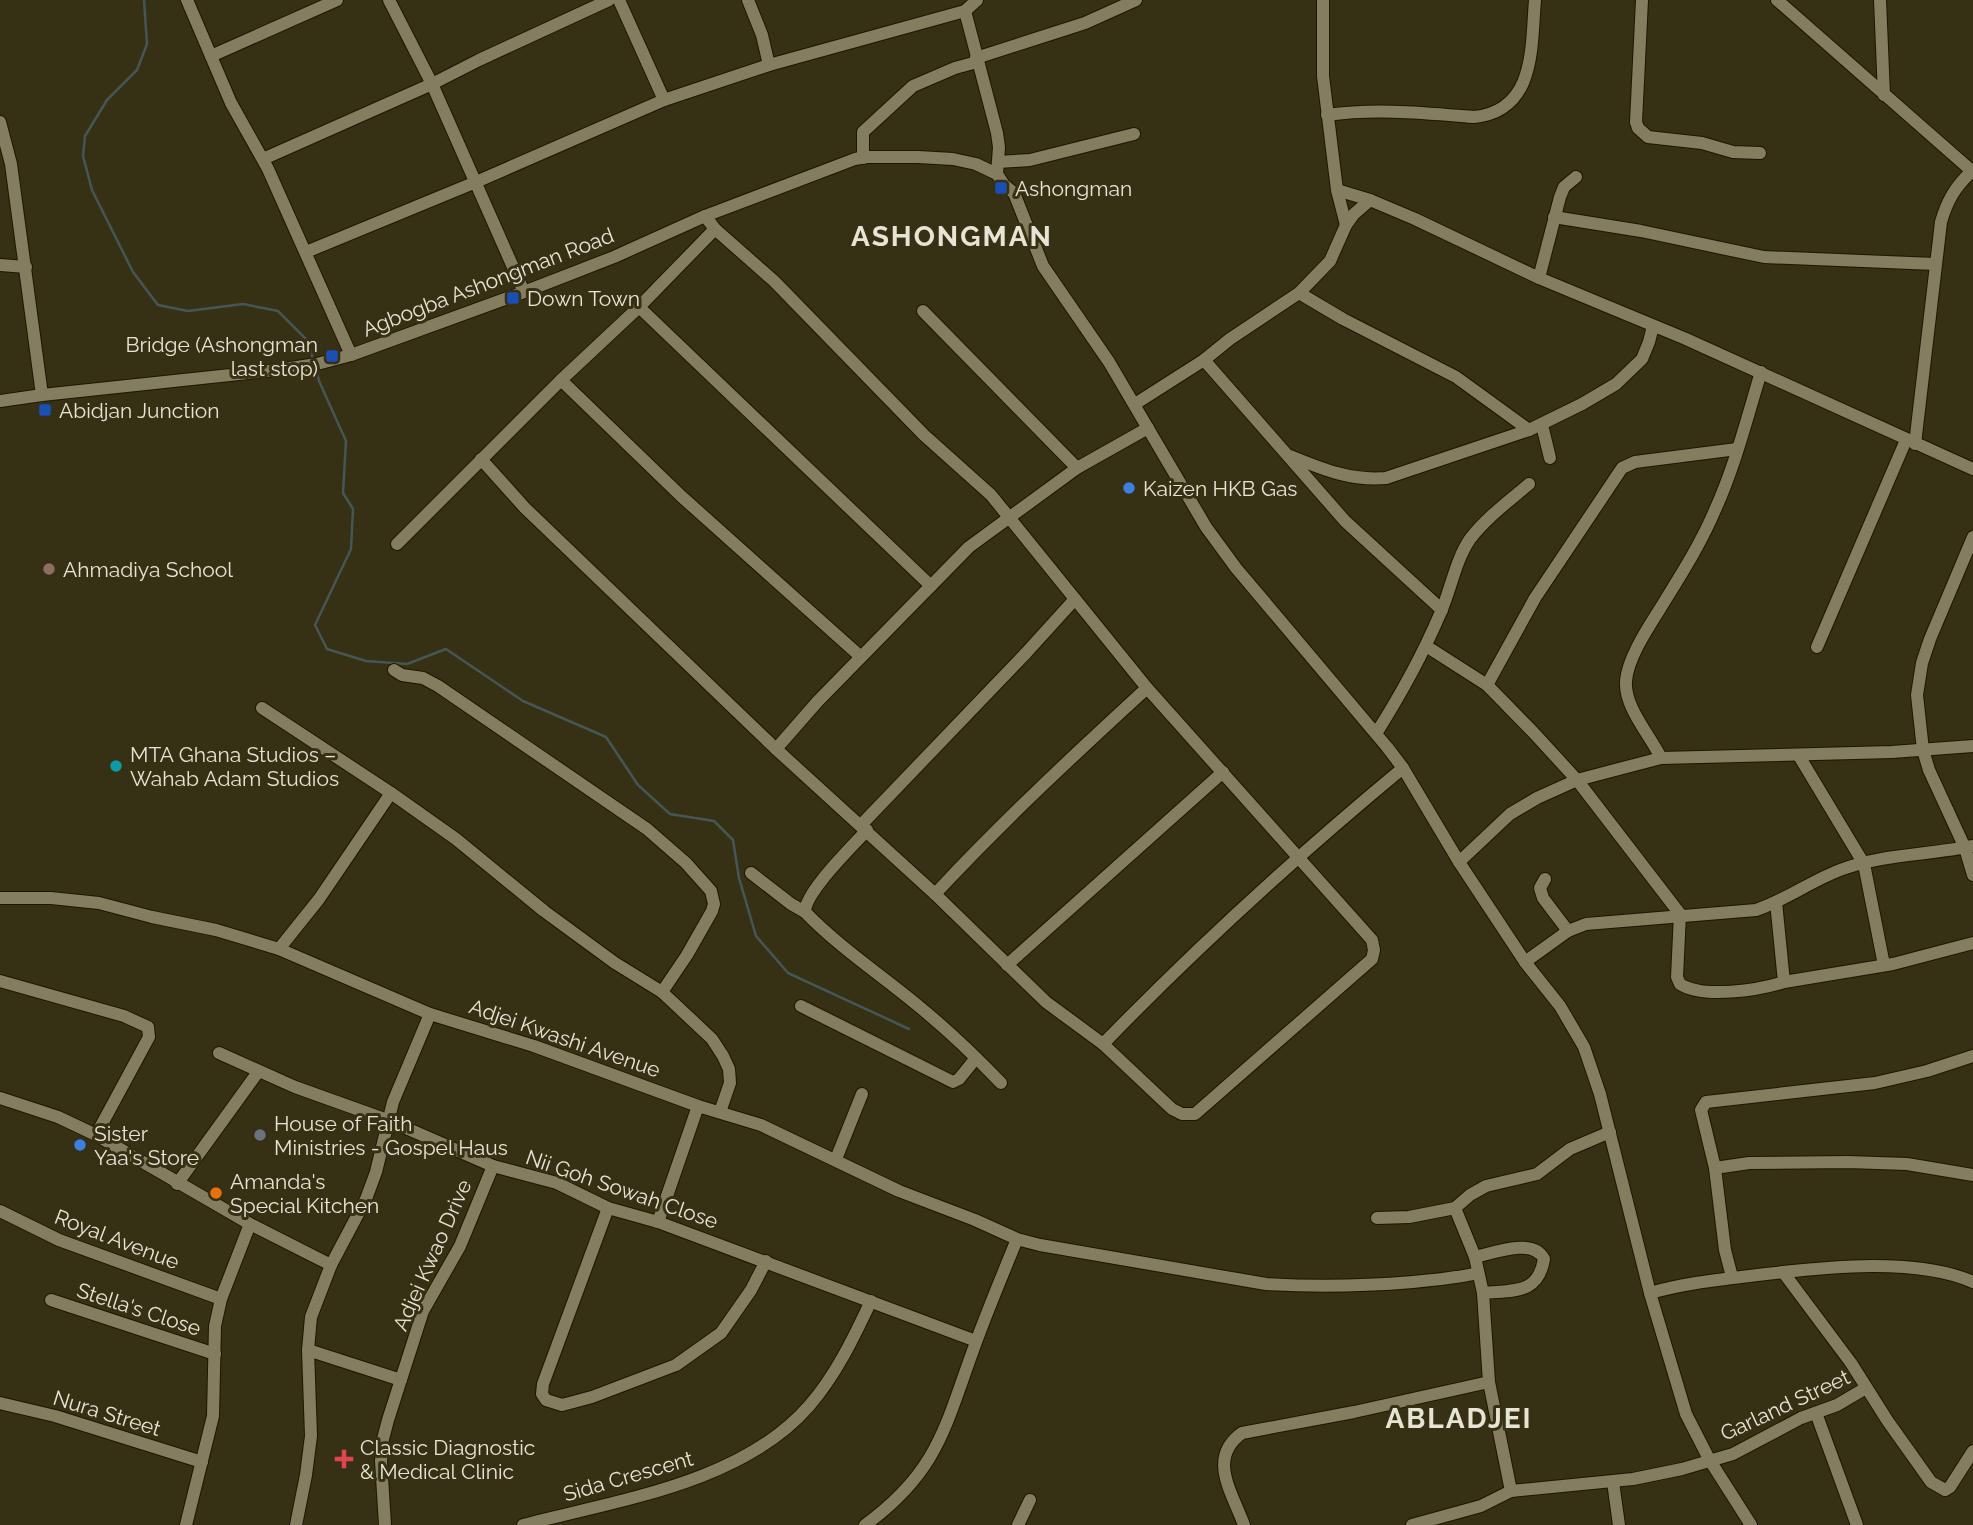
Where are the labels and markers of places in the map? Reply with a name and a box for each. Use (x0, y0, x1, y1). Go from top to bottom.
place label: Ashongman (1015, 176, 1132, 201)
marker: Ashongman (993, 180, 1009, 196)
place label: Down Town (527, 286, 640, 311)
marker: Down Town (505, 290, 521, 306)
place label: Bridge (Ashongman last stop) (126, 332, 318, 381)
marker: Bridge (Ashongman last stop) (324, 348, 340, 364)
place label: Abidjan Junction (59, 398, 220, 423)
marker: Abidjan Junction (37, 402, 53, 418)
place label: Kaizen HKB Gas (1143, 476, 1298, 501)
marker: Kaizen HKB Gas (1121, 480, 1137, 496)
place label: Ahmadiya School (63, 557, 233, 582)
marker: Ahmadiya School (41, 561, 57, 577)
place label: MTA Ghana Studios – Wahab Adam Studios (130, 742, 339, 791)
marker: MTA Ghana Studios – Wahab Adam Studios (108, 758, 124, 774)
place label: House of Faith Ministries - Gospel Haus (274, 1111, 508, 1160)
place label: Sister Yaa's Store (94, 1121, 199, 1170)
marker: House of Faith Ministries - Gospel Haus (252, 1127, 268, 1143)
marker: Sister Yaa's Store (72, 1137, 88, 1153)
place label: Amanda's Special Kitchen (230, 1169, 379, 1218)
marker: Amanda's Special Kitchen (208, 1185, 224, 1201)
place label: Classic Diagnostic & Medical Clinic (360, 1435, 535, 1484)
marker: Classic Diagnostic & Medical Clinic (334, 1449, 354, 1469)

